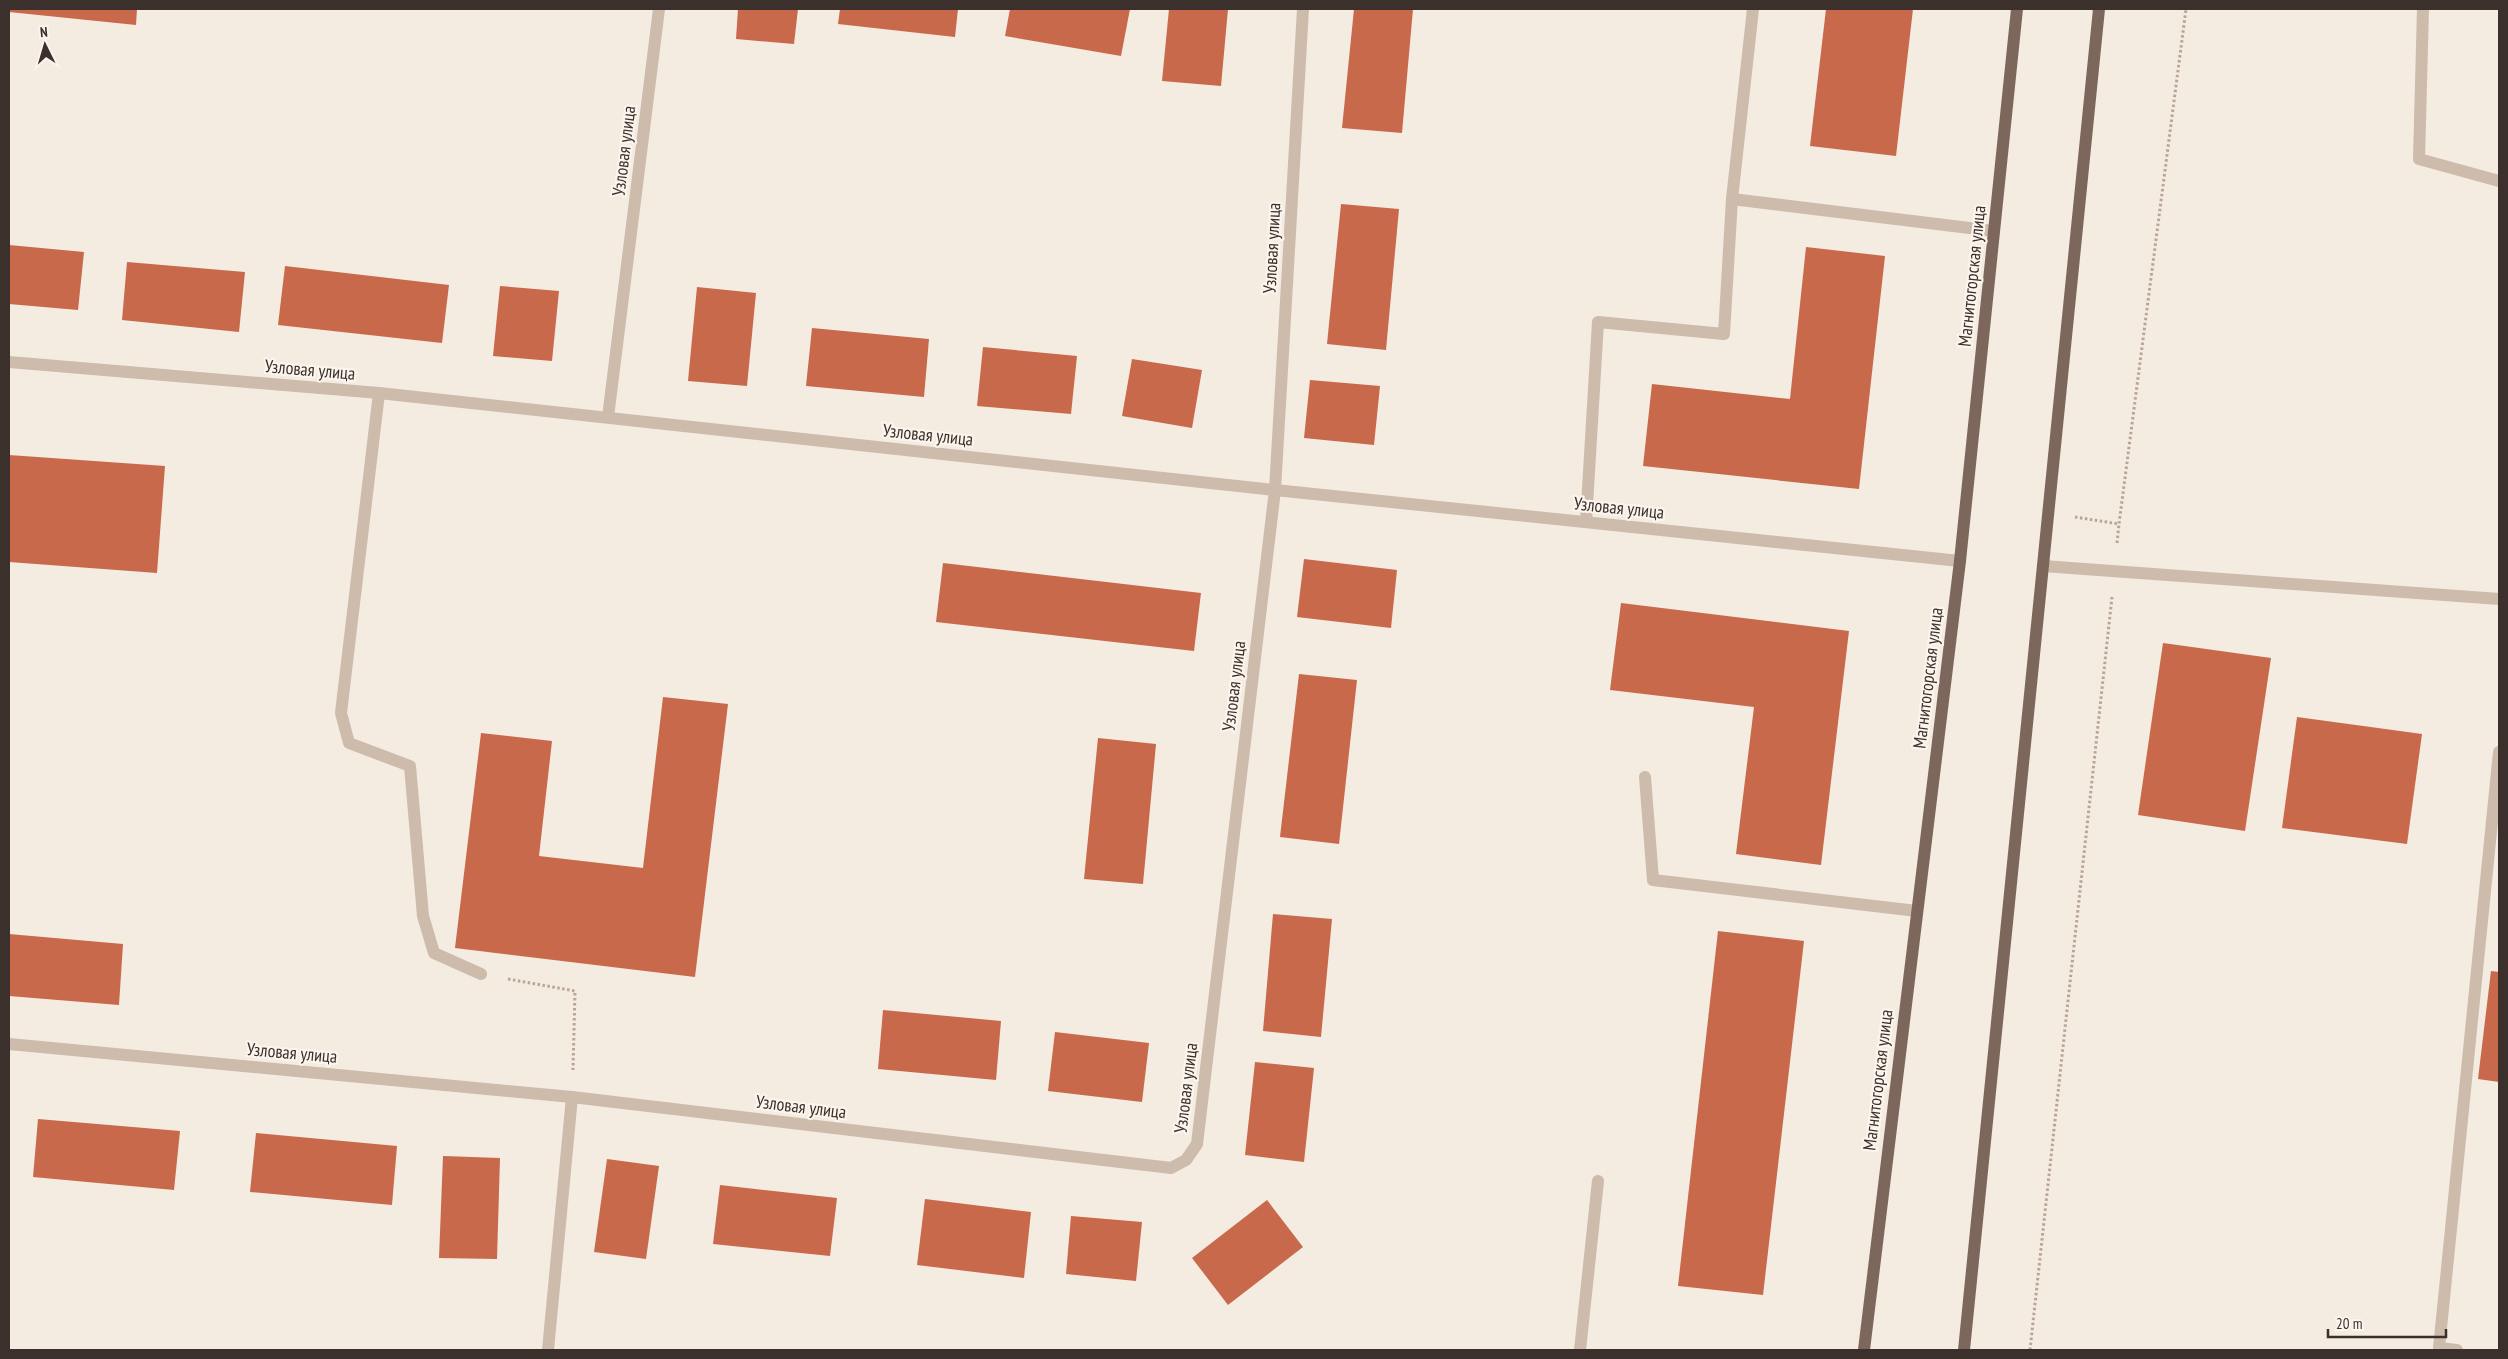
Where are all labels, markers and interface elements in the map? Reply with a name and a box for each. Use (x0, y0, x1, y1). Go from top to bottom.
north arrow (20, 20, 70, 70)
text: N (39, 23, 48, 41)
street label: Узловая улица (607, 104, 640, 197)
street label: Узловая улица (1258, 202, 1285, 294)
street label: Магнитогорская улица (1953, 204, 1990, 348)
street label: Узловая улица (264, 354, 356, 385)
street label: Узловая улица (882, 418, 974, 451)
street label: Узловая улица (1573, 491, 1665, 524)
street label: Магнитогорская улица (1907, 606, 1948, 750)
street label: Узловая улица (1217, 639, 1250, 732)
street label: Магнитогорская улица (1857, 1008, 1898, 1152)
street label: Узловая улица (246, 1037, 338, 1068)
street label: Узловая улица (1169, 1041, 1202, 1134)
street label: Узловая улица (755, 1090, 848, 1123)
scale bar (2328, 1306, 2446, 1338)
text: 20 m (2336, 1314, 2362, 1333)

